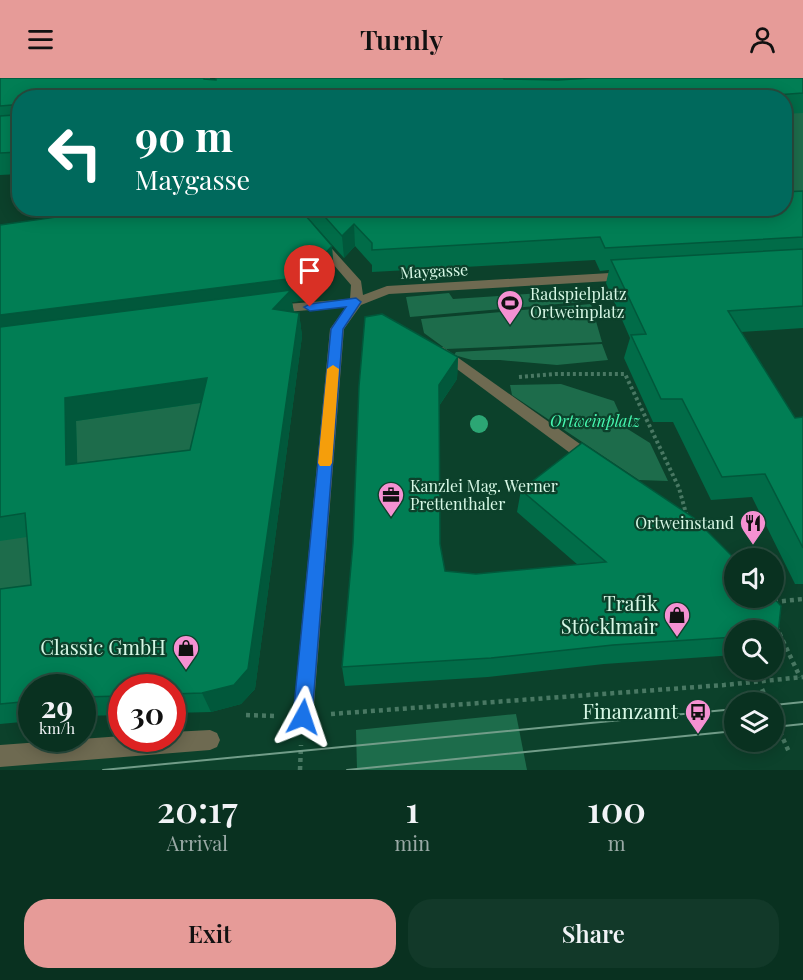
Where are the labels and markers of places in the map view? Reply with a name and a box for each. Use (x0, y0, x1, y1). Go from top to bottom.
pin (284, 245, 335, 307)
place label: Radspielplatz Ortweinplatz (530, 283, 627, 322)
sports icon: Radspielplatz Ortweinplatz (495, 288, 525, 326)
place label: Kanzlei Mag. Werner Prettenthaler (410, 475, 558, 514)
office icon: Kanzlei Mag. Werner Prettenthaler (376, 480, 406, 518)
restaurant icon: Ortweinstand (738, 508, 768, 546)
place label: Ortweinstand (635, 512, 734, 533)
place label: Trafik Stöcklmair (561, 589, 658, 639)
shop icon: Trafik Stöcklmair (662, 600, 692, 638)
place label: Classic GmbH (40, 633, 166, 660)
shop icon: Classic GmbH (171, 633, 201, 671)
place label: Finanzamt (583, 697, 679, 724)
bus stop icon: Finanzamt (683, 697, 713, 735)

